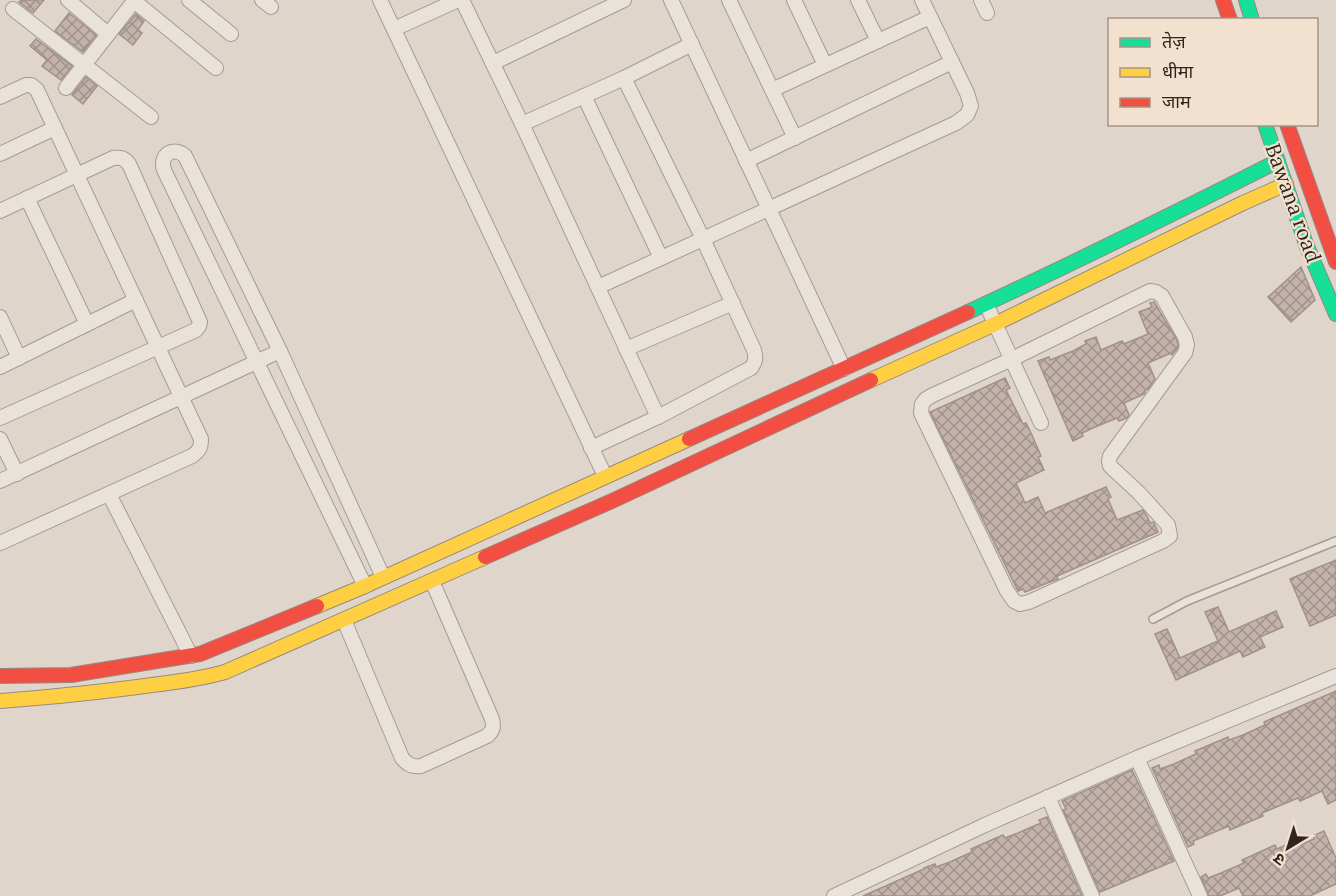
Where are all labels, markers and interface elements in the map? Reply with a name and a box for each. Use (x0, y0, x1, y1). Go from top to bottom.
legend (1108, 18, 1318, 126)
text: तेज़ (1162, 30, 1186, 53)
text: धीमा (1162, 60, 1193, 83)
text: जाम (1162, 90, 1192, 113)
street label: Bawana road (1259, 140, 1327, 266)
north arrow (1258, 818, 1318, 878)
text: उ (1268, 849, 1289, 871)

